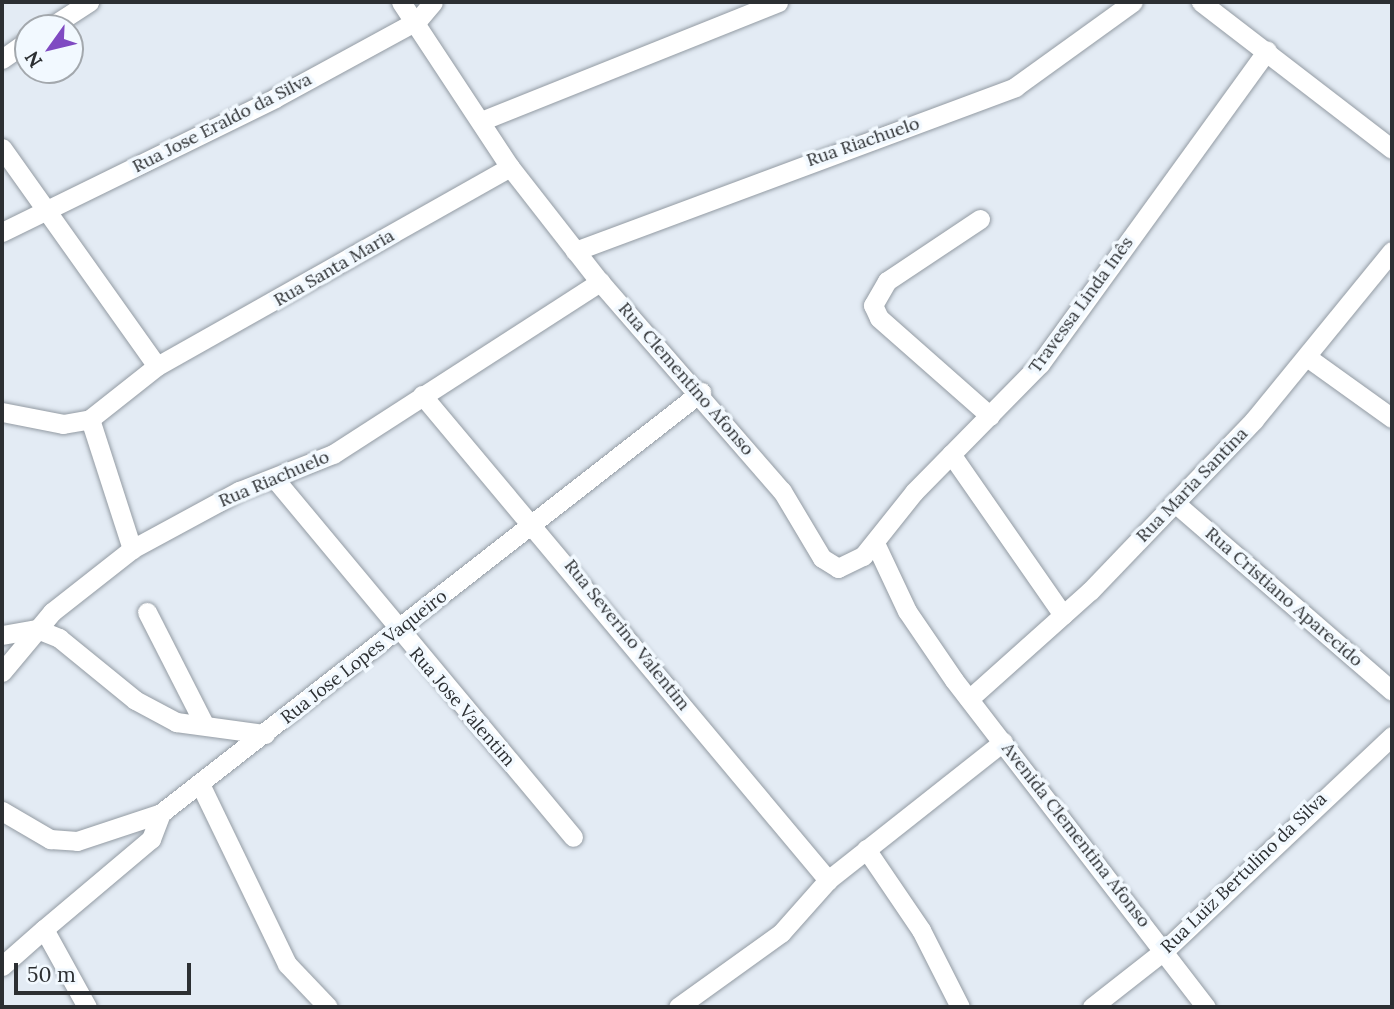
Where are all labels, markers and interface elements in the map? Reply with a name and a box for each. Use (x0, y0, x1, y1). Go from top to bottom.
north arrow (14, 14, 84, 84)
text: N (19, 47, 47, 72)
street label: Rua Jose Eraldo da Silva (129, 68, 315, 178)
street label: Rua Riachuelo (804, 113, 922, 171)
street label: Rua Santa Maria (270, 225, 398, 311)
street label: Travessa Linda Inês (1024, 233, 1138, 377)
street label: Rua Clementino Afonso (614, 298, 758, 460)
street label: Rua Maria Santina (1132, 423, 1252, 547)
street label: Rua Riachuelo (215, 446, 333, 512)
street label: Rua Cristiano Aparecido (1201, 523, 1367, 671)
street label: Rua Severino Valentim (559, 555, 695, 715)
street label: Rua Jose Lopes Vaqueiro (277, 585, 451, 729)
street label: Rua Jose Valentim (405, 643, 519, 771)
street label: Avenida Clementina Afonso (997, 738, 1155, 932)
street label: Rua Luiz Bertulino da Silva (1157, 788, 1331, 958)
scale bar (18, 950, 194, 994)
text: 50 m (27, 961, 76, 988)

